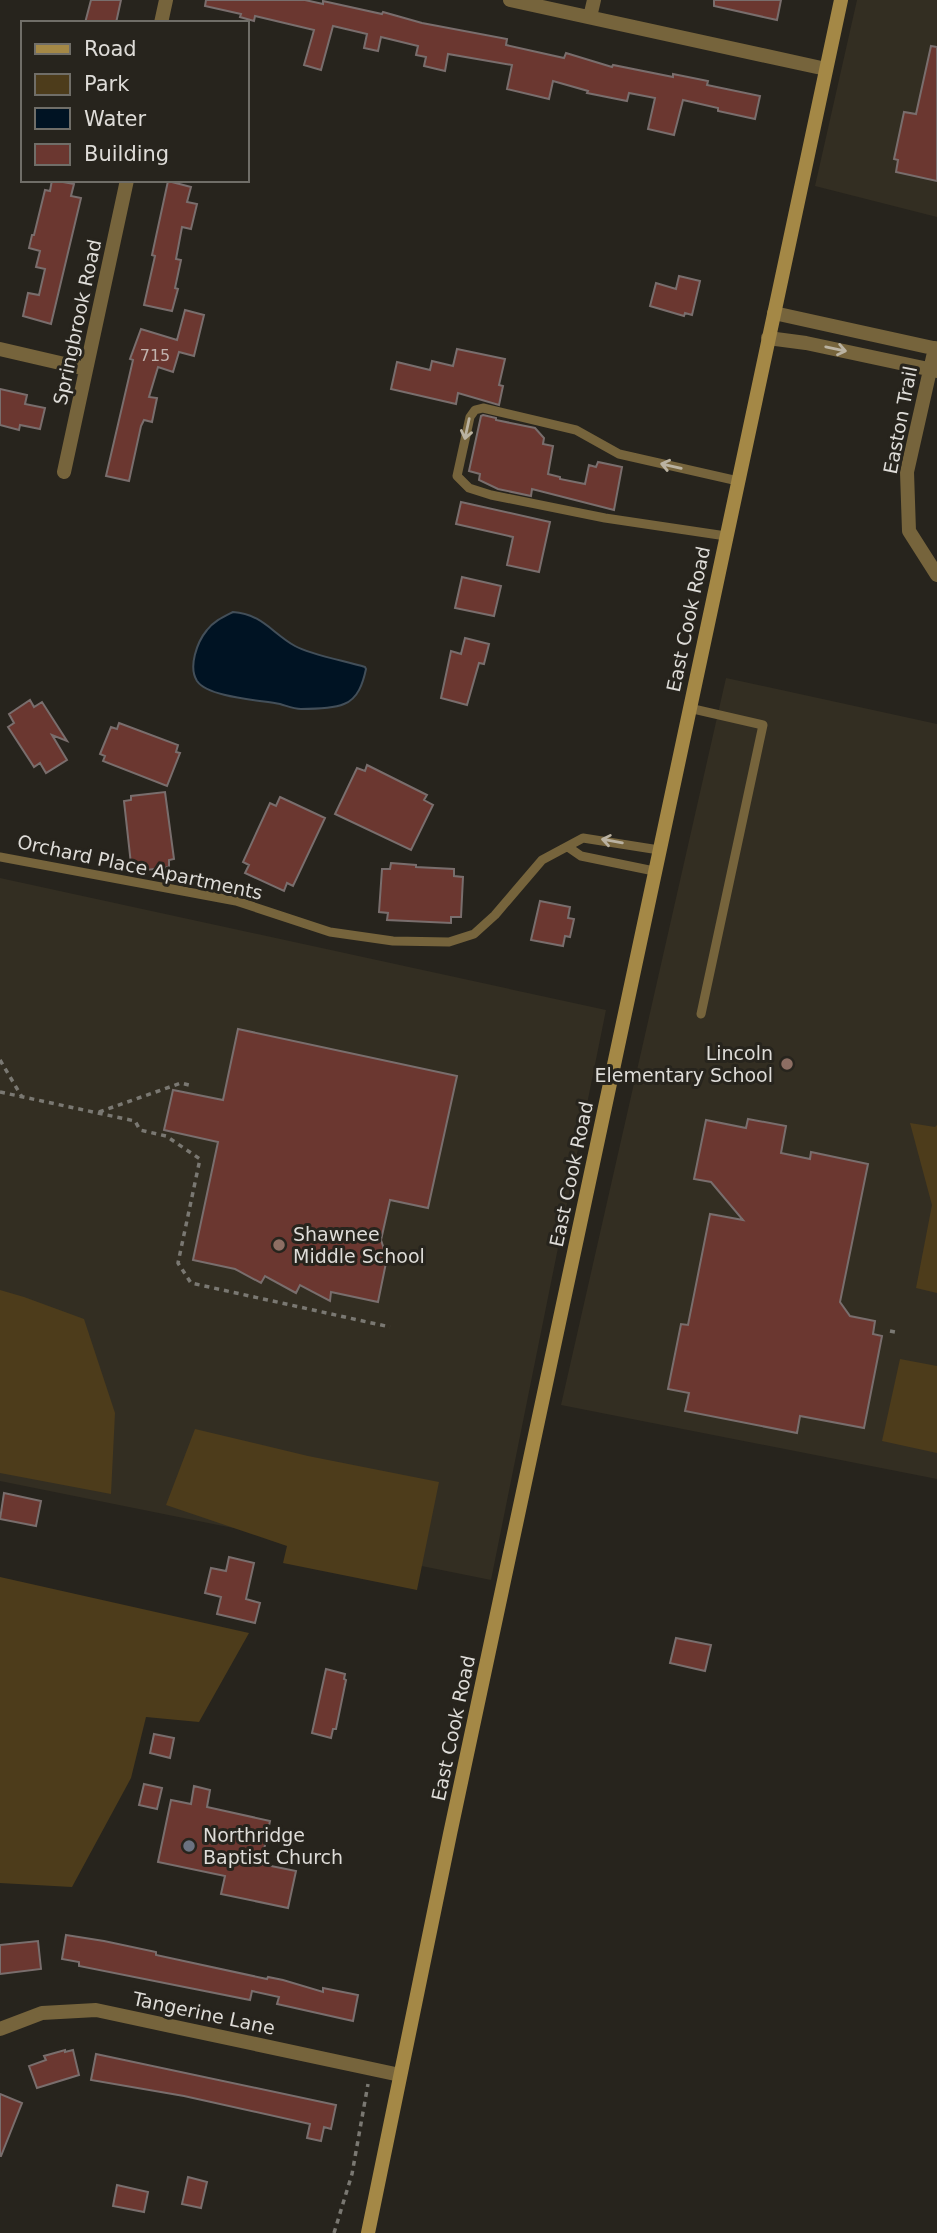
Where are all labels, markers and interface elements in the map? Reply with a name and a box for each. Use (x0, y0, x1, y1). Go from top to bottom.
legend (21, 21, 248, 182)
text: Road (84, 37, 137, 61)
text: Park (84, 72, 130, 96)
text: Water (84, 107, 146, 131)
text: Building (84, 142, 169, 166)
street label: Springbrook Road (49, 237, 105, 407)
one-way arrow (824, 343, 847, 357)
house number: 715 (140, 346, 170, 365)
street label: Easton Trail (879, 364, 921, 476)
one-way arrow (460, 417, 473, 440)
one-way arrow (660, 459, 683, 472)
street label: East Cook Road (662, 544, 714, 694)
street label: Orchard Place Apartments (15, 830, 265, 904)
one-way arrow (601, 834, 624, 847)
place label: Lincoln Elementary School (595, 1042, 773, 1086)
marker: Lincoln Elementary School (779, 1056, 795, 1072)
street label: East Cook Road (545, 1099, 597, 1249)
place label: Shawnee Middle School (293, 1223, 425, 1267)
marker: Shawnee Middle School (271, 1237, 287, 1253)
street label: East Cook Road (427, 1653, 479, 1803)
place label: Northridge Baptist Church (203, 1824, 343, 1868)
marker: Northridge Baptist Church (181, 1838, 197, 1854)
street label: Tangerine Lane (130, 1987, 277, 2039)

